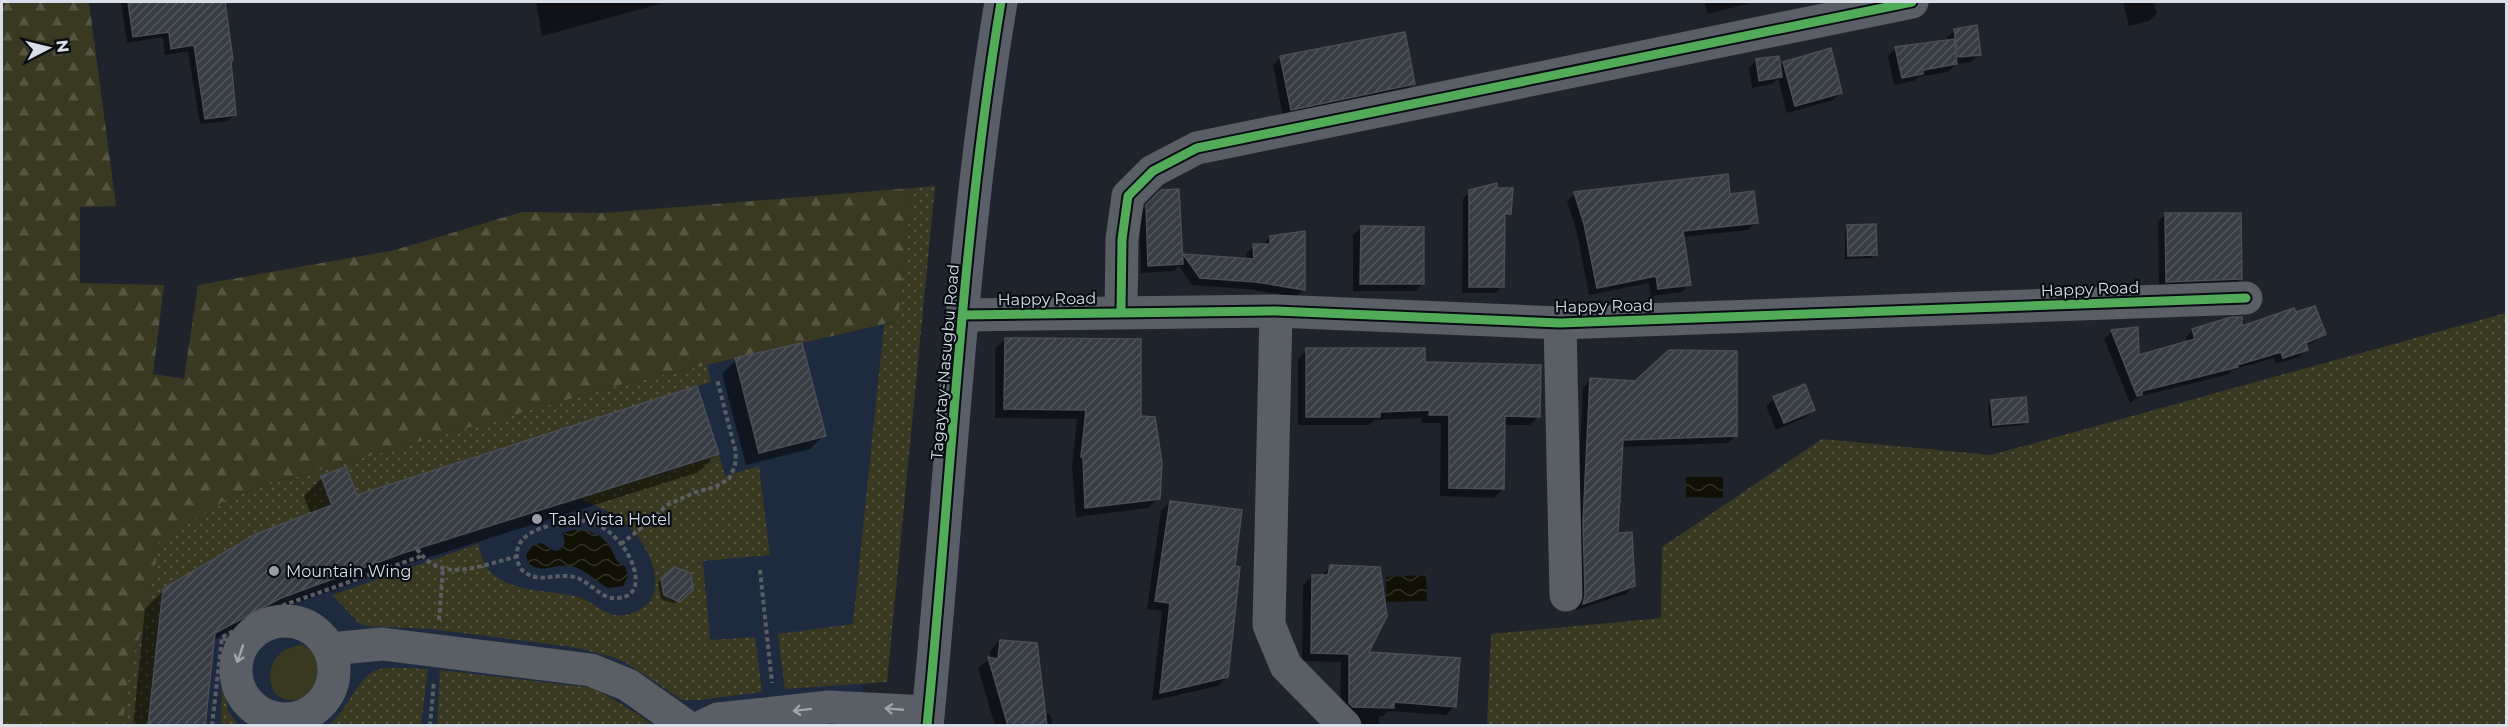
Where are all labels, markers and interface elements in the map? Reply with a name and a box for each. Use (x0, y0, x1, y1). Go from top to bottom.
north arrow (18, 18, 78, 78)
text: N (52, 39, 73, 54)
street label: Tagaytay-Nasugbu Road (927, 263, 963, 461)
street label: Happy Road (2040, 278, 2140, 300)
street label: Happy Road (998, 289, 1096, 309)
street label: Happy Road (1555, 296, 1653, 316)
place label: Taal Vista Hotel (549, 510, 671, 529)
marker: Taal Vista Hotel (530, 512, 544, 526)
place label: Mountain Wing (286, 562, 411, 581)
marker: Mountain Wing (267, 564, 281, 578)
one-way arrow (233, 645, 244, 663)
one-way arrow (885, 703, 905, 714)
one-way arrow (793, 705, 812, 716)

